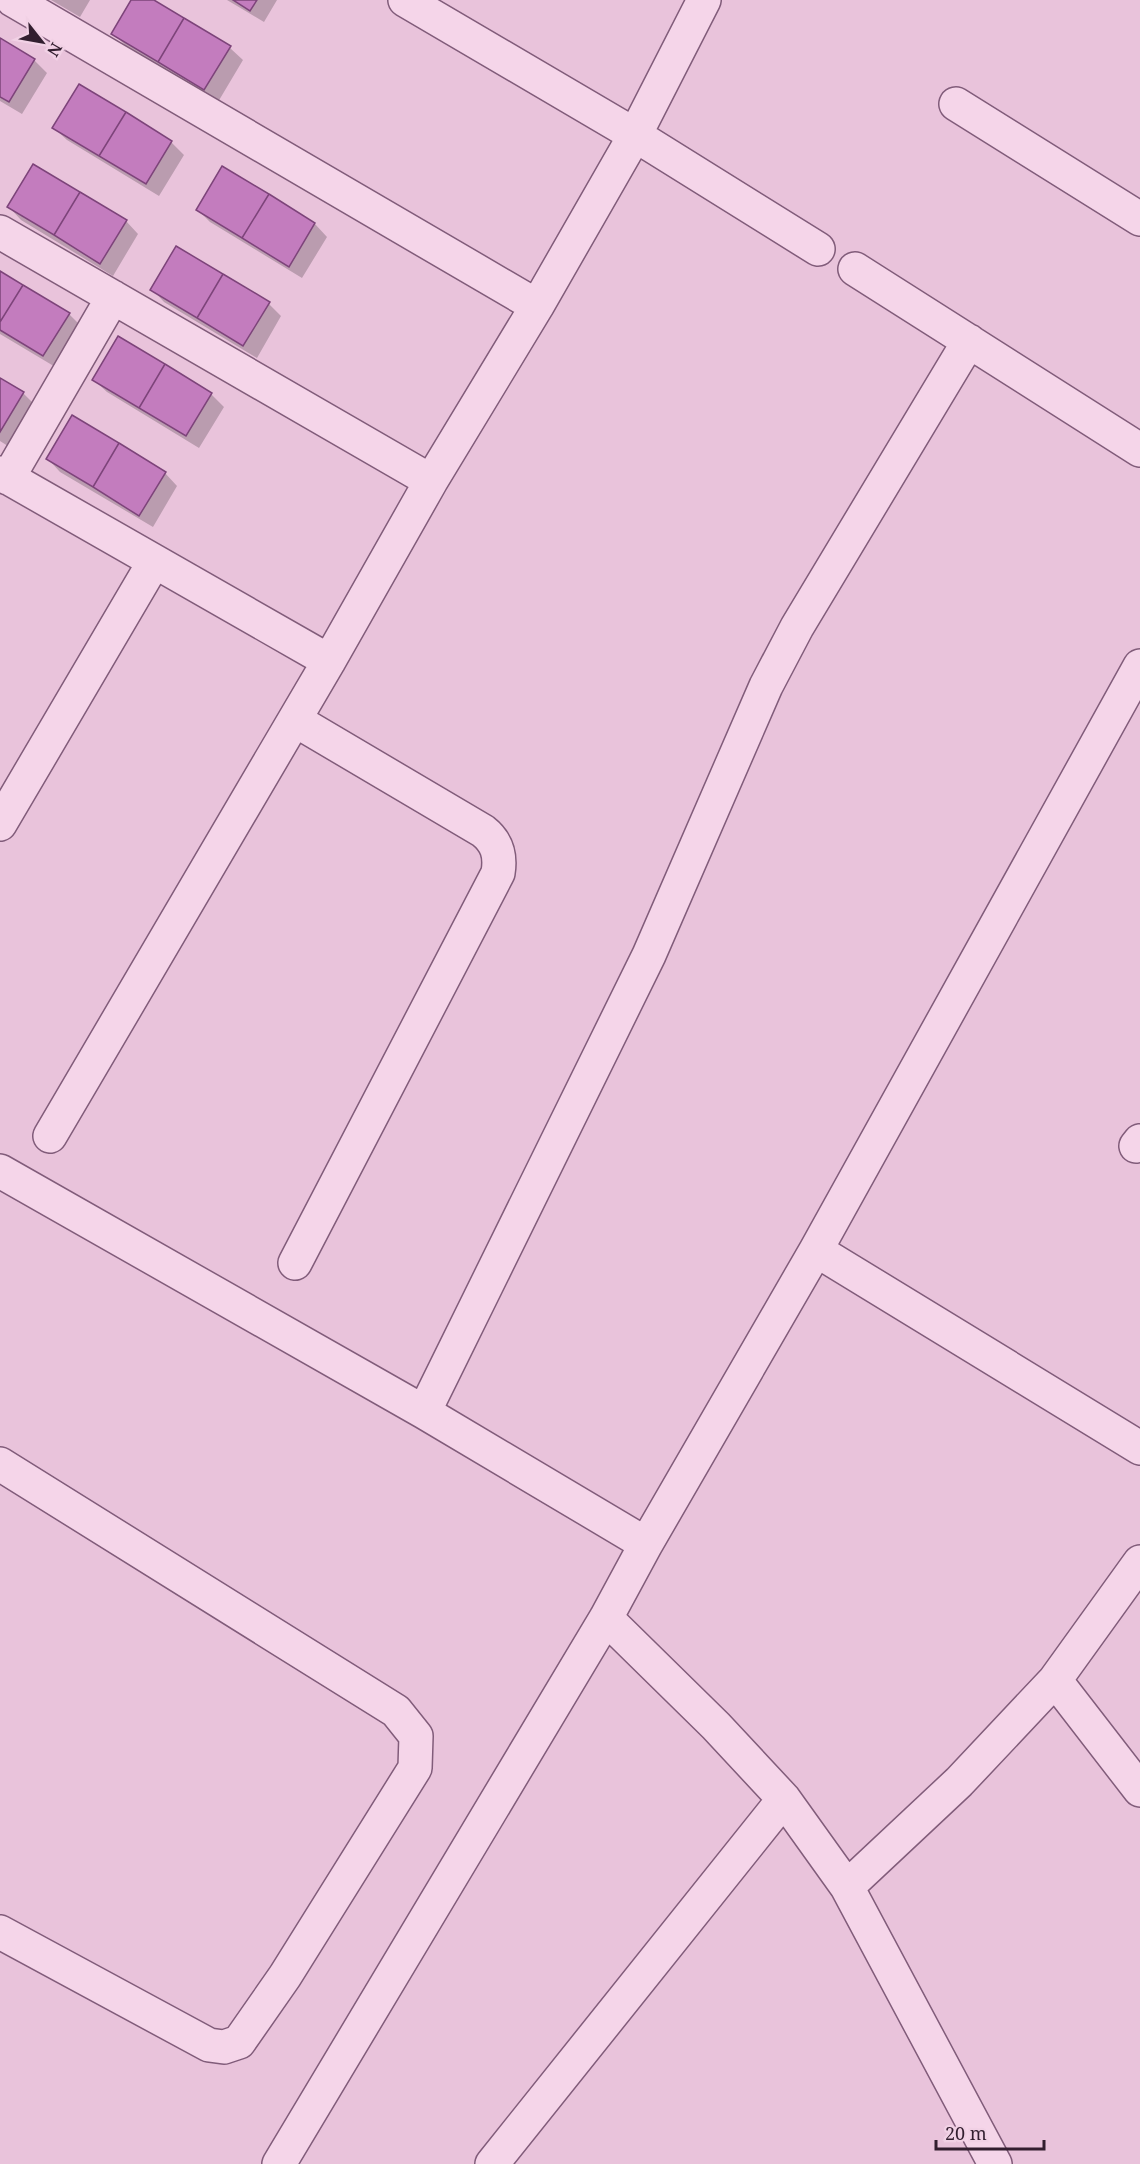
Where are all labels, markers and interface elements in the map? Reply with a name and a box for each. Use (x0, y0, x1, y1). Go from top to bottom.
north arrow (12, 12, 72, 72)
text: N (42, 39, 68, 61)
scale bar (936, 2113, 1044, 2151)
text: 20 m (945, 2121, 987, 2145)

